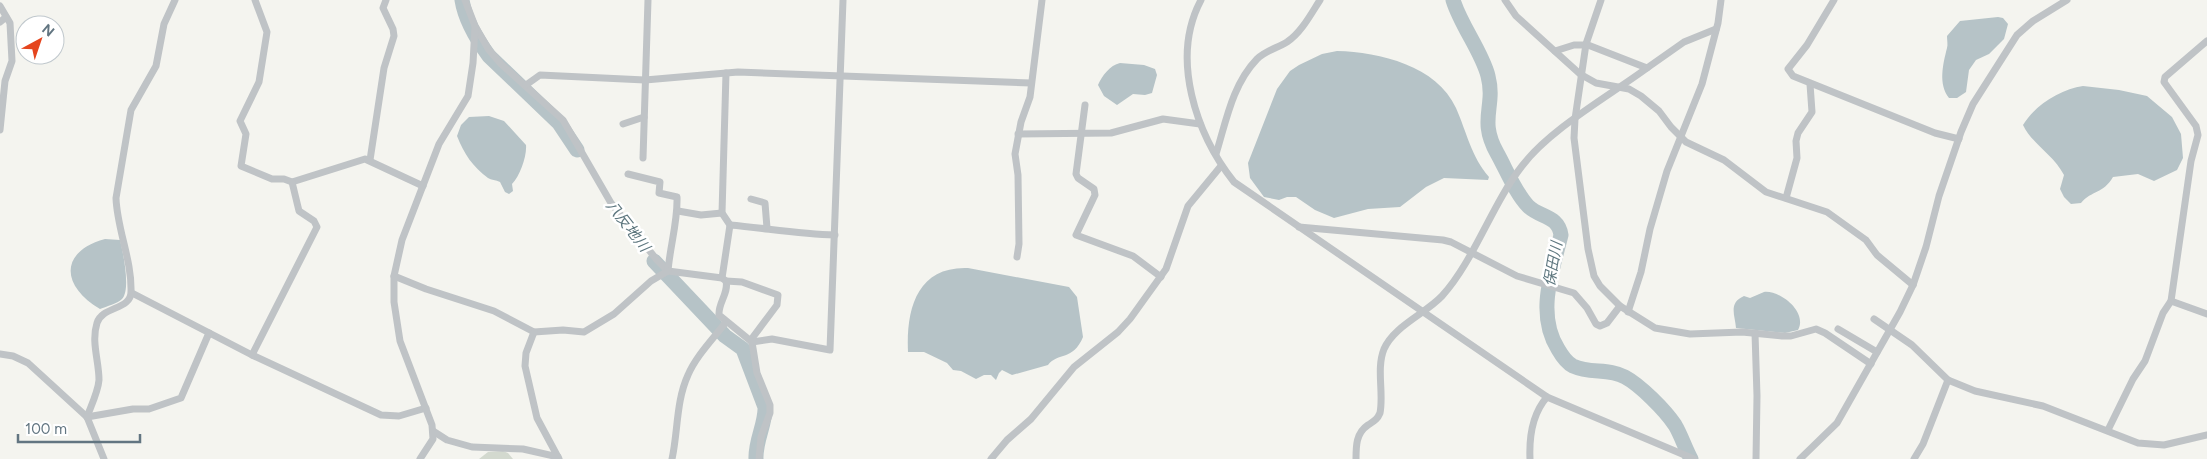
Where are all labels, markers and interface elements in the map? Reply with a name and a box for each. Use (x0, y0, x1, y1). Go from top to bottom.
north arrow (15, 15, 65, 65)
text: N (38, 20, 58, 40)
water label: 八反地川 (602, 197, 655, 257)
water label: 保田川 (1540, 238, 1566, 288)
scale bar (18, 412, 140, 444)
text: 100 m (25, 420, 67, 438)

